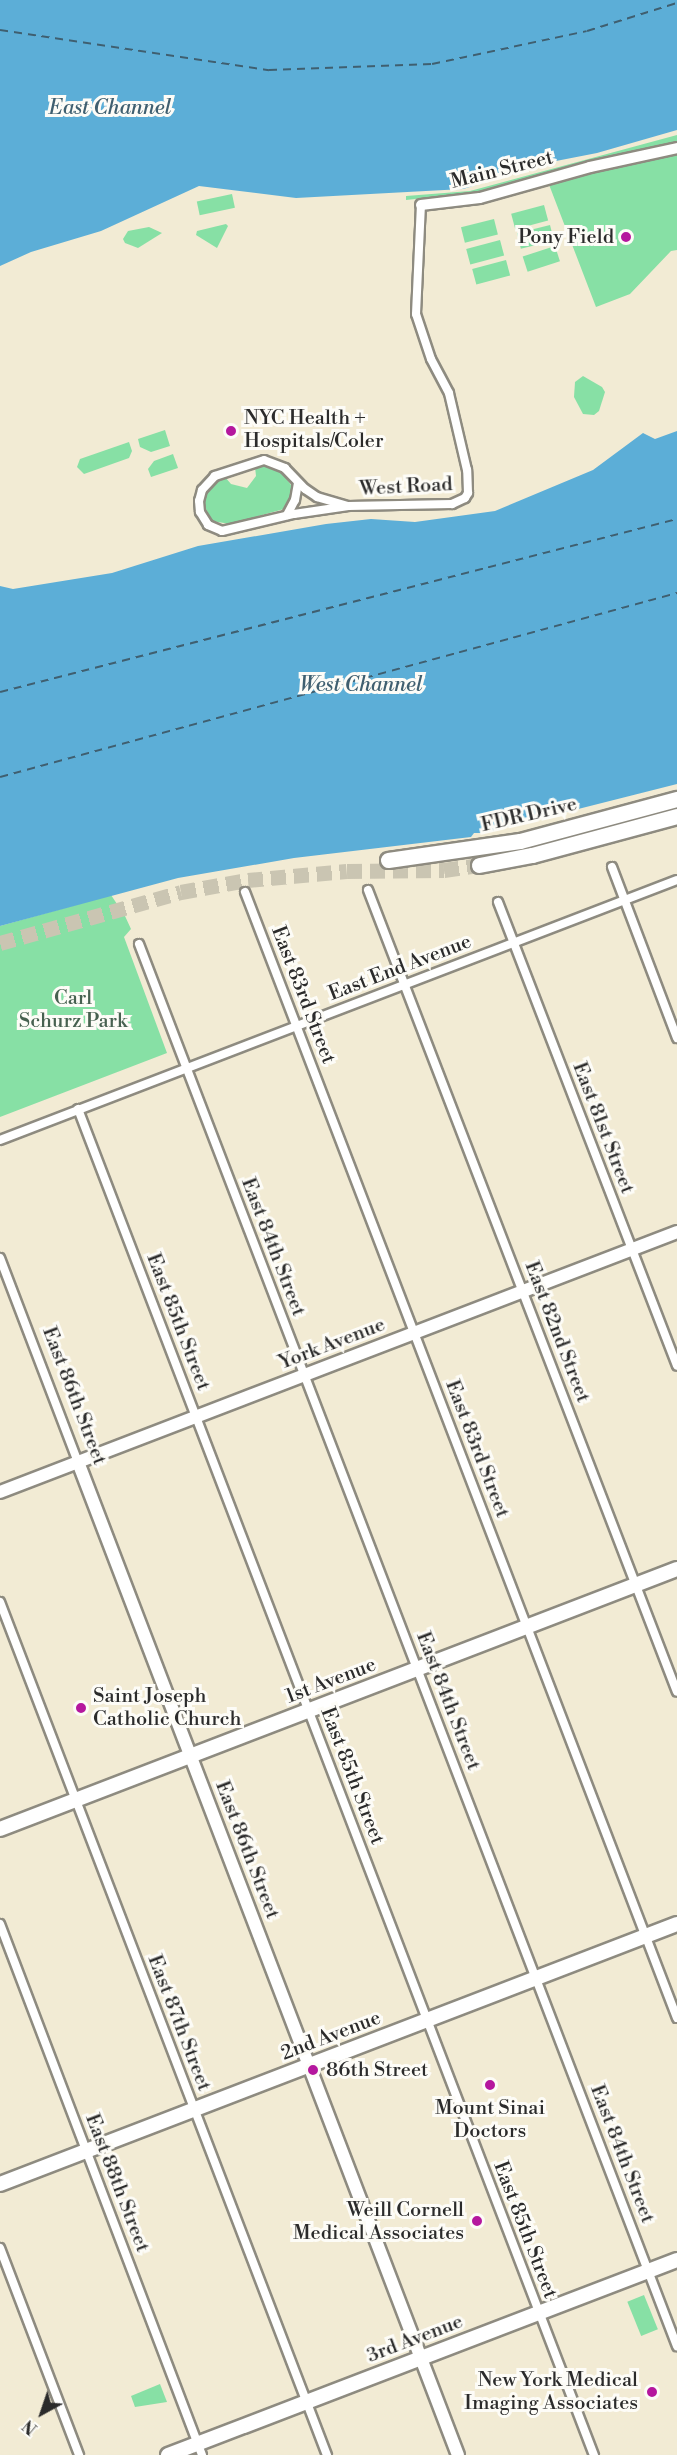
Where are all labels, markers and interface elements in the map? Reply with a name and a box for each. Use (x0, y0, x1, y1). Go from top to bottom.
water label: East Channel (49, 95, 171, 121)
street label: Main Street (448, 146, 556, 194)
place label: Pony Field (518, 225, 614, 249)
marker: Pony Field (619, 230, 633, 244)
place label: NYC Health + Hospitals/Coler (244, 407, 384, 454)
marker: NYC Health + Hospitals/Coler (222, 422, 240, 440)
street label: West Road (359, 473, 453, 501)
water label: West Channel (299, 672, 423, 698)
street label: FDR Drive (479, 792, 579, 838)
street label: East 83rd Street (266, 923, 340, 1067)
street label: East End Avenue (325, 930, 475, 1006)
park label: Carl Schurz Park (19, 986, 127, 1033)
street label: East 81st Street (567, 1059, 639, 1197)
street label: East 84th Street (236, 1174, 310, 1320)
street label: East 85th Street (141, 1250, 215, 1394)
street label: East 82nd Street (519, 1258, 595, 1406)
street label: York Avenue (276, 1313, 388, 1375)
street label: East 86th Street (37, 1323, 111, 1469)
street label: East 83rd Street (440, 1377, 514, 1521)
street label: East 84th Street (411, 1628, 485, 1774)
street label: 1st Avenue (283, 1653, 379, 1709)
place label: Saint Joseph Catholic Church (93, 1684, 241, 1731)
marker: Saint Joseph Catholic Church (74, 1701, 88, 1715)
street label: East 85th Street (315, 1704, 389, 1848)
street label: East 86th Street (210, 1777, 284, 1923)
street label: East 87th Street (142, 1952, 216, 2094)
street label: 2nd Avenue (278, 2006, 384, 2066)
place label: 86th Street (326, 2058, 428, 2082)
marker: 86th Street (304, 2061, 322, 2079)
marker: Mount Sinai Doctors (481, 2076, 499, 2094)
street label: East 84th Street (585, 2081, 659, 2227)
place label: Mount Sinai Doctors (435, 2096, 545, 2143)
street label: East 88th Street (80, 2110, 154, 2256)
street label: East 85th Street (488, 2158, 562, 2302)
place label: Weill Cornell Medical Associates (293, 2198, 464, 2245)
marker: Weill Cornell Medical Associates (468, 2212, 486, 2230)
street label: 3rd Avenue (364, 2310, 466, 2368)
place label: New York Medical Imaging Associates (464, 2368, 638, 2415)
north arrow (12, 2383, 72, 2443)
marker: New York Medical Imaging Associates (643, 2383, 661, 2401)
text: N (19, 2415, 42, 2439)

